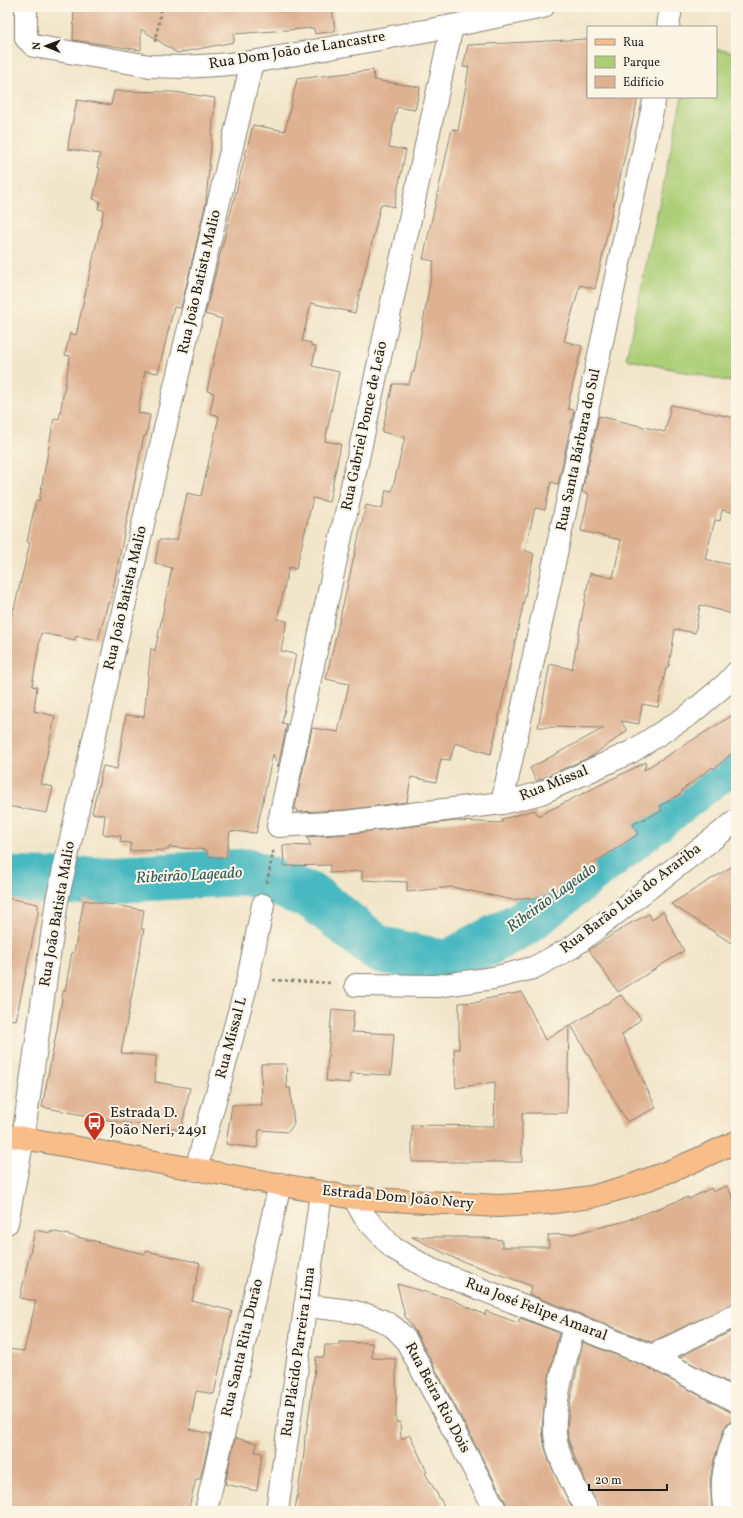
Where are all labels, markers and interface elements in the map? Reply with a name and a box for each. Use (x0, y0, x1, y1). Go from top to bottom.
north arrow (26, 26, 66, 66)
legend (587, 26, 717, 98)
street label: Rua Dom João de Lancastre (207, 27, 387, 75)
text: Rua (623, 35, 644, 51)
text: N (30, 42, 45, 50)
text: Parque (623, 55, 660, 71)
text: Edifício (623, 75, 664, 91)
street label: Rua João Batista Malio (173, 208, 227, 356)
street label: Rua Gabriel Ponce de Leão (337, 339, 393, 513)
street label: Rua Santa Bárbara do Sul (551, 367, 607, 533)
street label: Rua João Batista Malio (99, 524, 153, 672)
street label: Rua Missal (516, 761, 592, 807)
street label: Rua Barão Luís do Arariba (556, 839, 706, 959)
street label: Rua João Batista Malio (35, 840, 81, 988)
water label: Ribeirão Lageado (502, 857, 602, 938)
water label: Ribeirão Lageado (135, 862, 244, 890)
street label: Rua Missal L (211, 994, 253, 1081)
place label: Estrada D. João Neri, 2491 (110, 1103, 207, 1141)
bus stop icon: Estrada D. João Neri, 2491 (82, 1109, 108, 1142)
street label: Estrada Dom João Nery (321, 1181, 475, 1215)
street label: Rua Plácido Parreira Lima (277, 1266, 321, 1438)
street label: Rua José Felipe Amaral (462, 1273, 610, 1347)
street label: Rua Santa Rita Durão (217, 1277, 269, 1419)
street label: Rua Beira Rio Dois (399, 1339, 475, 1457)
scale bar (589, 1466, 667, 1492)
text: 20 m (595, 1473, 622, 1489)

